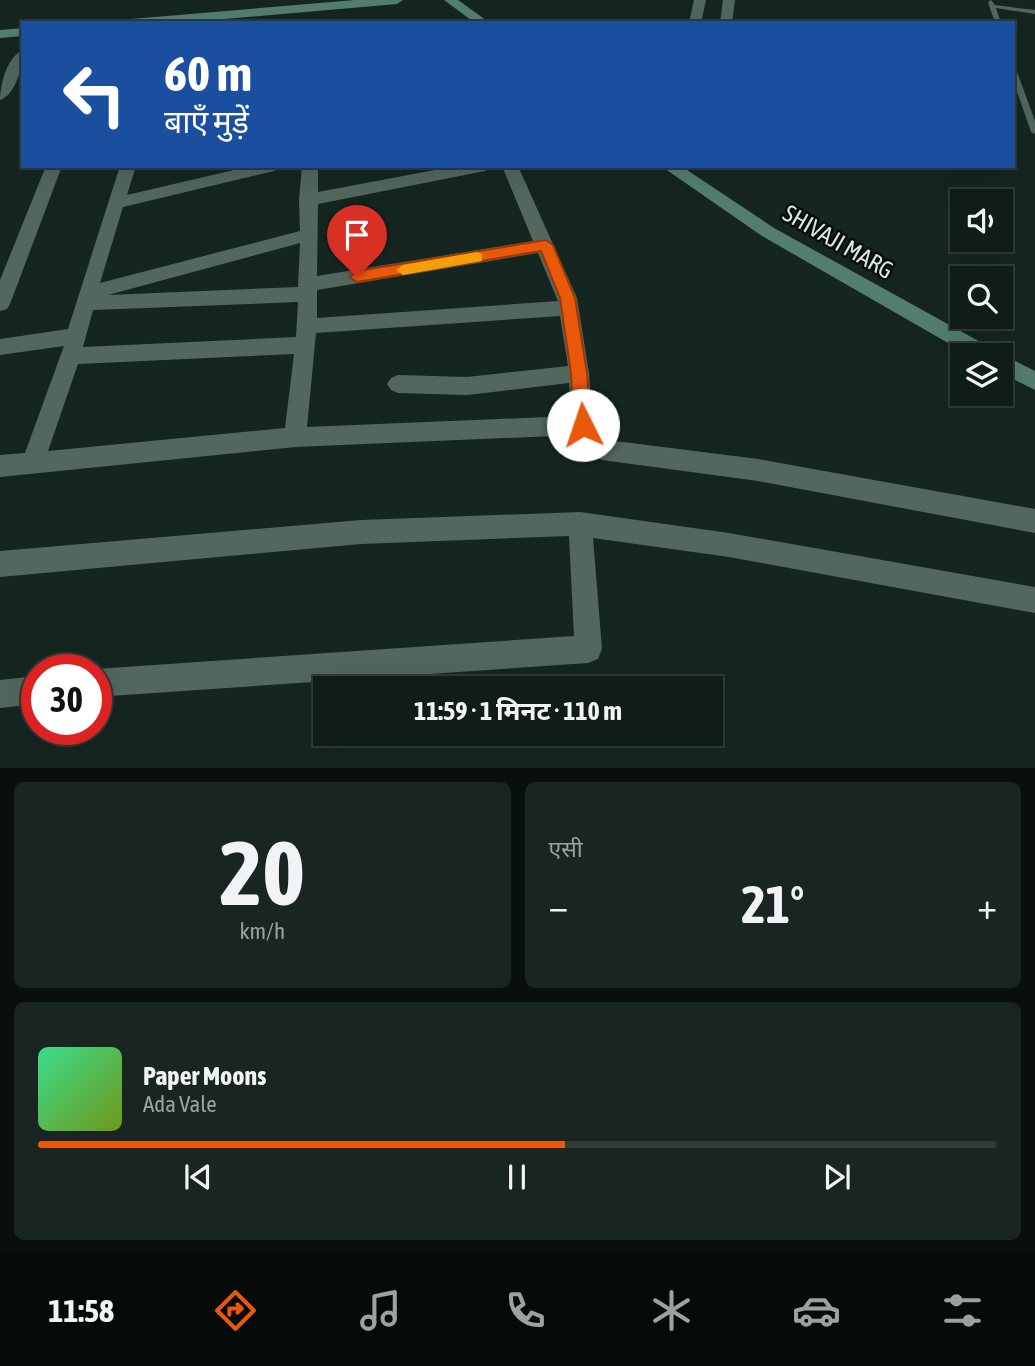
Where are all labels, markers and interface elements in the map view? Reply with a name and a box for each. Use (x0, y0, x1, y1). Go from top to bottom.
text: 60 m (164, 45, 252, 101)
icon: left (49, 49, 140, 140)
text: बाएँ मुड़ें (164, 103, 249, 140)
map controls (950, 189, 1013, 406)
button: sound (950, 189, 1013, 252)
street label: SHIVAJI MARG (778, 199, 898, 284)
pin (327, 205, 387, 277)
icon: arrive (338, 216, 376, 254)
button: search (950, 266, 1013, 329)
button: layers (950, 343, 1013, 406)
position arrow (546, 388, 620, 462)
speed limit sign: 30 (21, 654, 112, 745)
text: 11:59 · 1 मिनट · 110 m (414, 696, 622, 726)
text: 20 (219, 820, 305, 924)
text: एसी (549, 836, 583, 862)
text: 21° (741, 874, 804, 934)
text: − (549, 884, 568, 927)
text: + (977, 884, 997, 927)
text: km/h (239, 918, 285, 944)
text: Paper Moons (143, 1061, 266, 1091)
text: Ada Vale (143, 1091, 217, 1117)
icon: previous (179, 1158, 217, 1196)
icon: pause (498, 1158, 536, 1196)
icon: next (818, 1158, 856, 1196)
icon: directions (211, 1286, 260, 1335)
icon: music (356, 1286, 405, 1335)
icon: phone (501, 1286, 550, 1335)
icon: climate (647, 1286, 696, 1335)
icon: car (792, 1286, 841, 1335)
icon: filters (938, 1286, 987, 1335)
text: 11:58 (48, 1292, 114, 1329)

